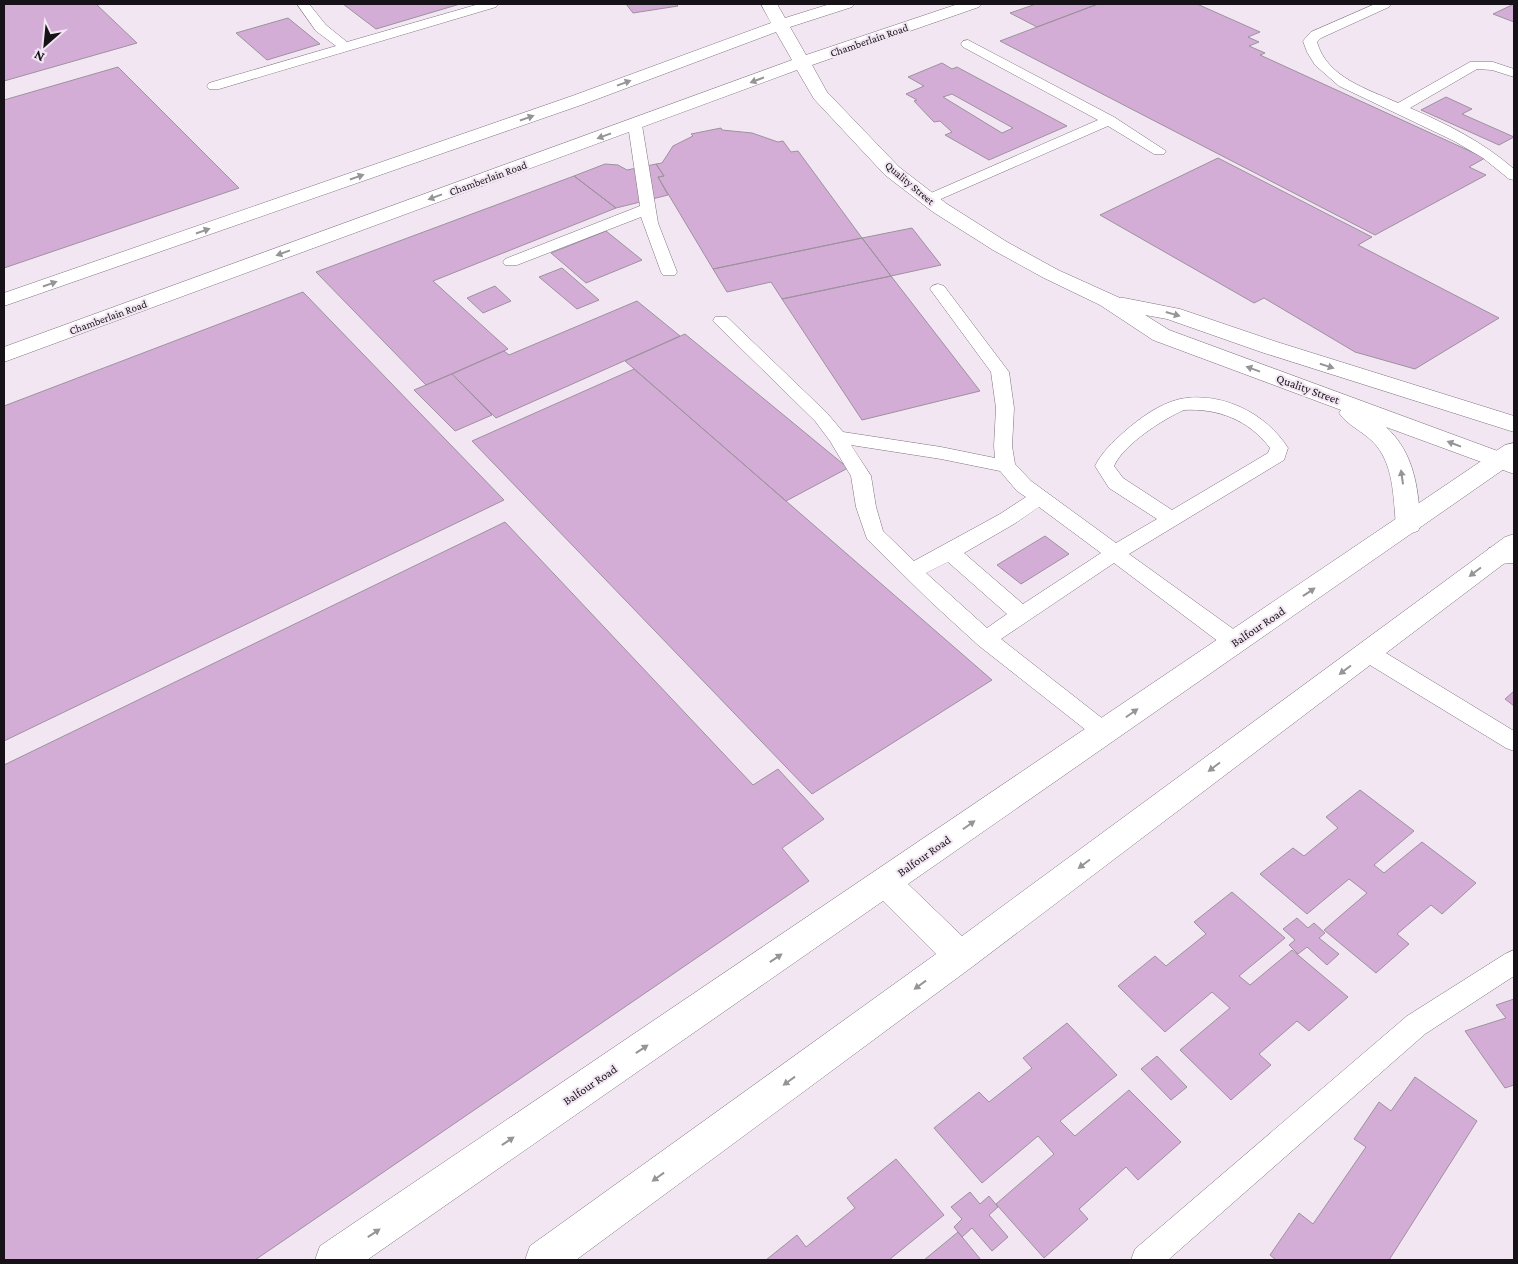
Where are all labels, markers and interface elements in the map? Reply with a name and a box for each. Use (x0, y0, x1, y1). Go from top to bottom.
north arrow (20, 20, 70, 70)
street label: Chamberlain Road (828, 21, 910, 59)
text: N (31, 47, 47, 66)
one-way arrow (749, 76, 764, 84)
one-way arrow (617, 79, 632, 87)
one-way arrow (519, 114, 534, 121)
one-way arrow (597, 133, 612, 140)
street label: Chamberlain Road (448, 158, 529, 198)
street label: Quality Street (882, 159, 937, 208)
one-way arrow (350, 173, 365, 181)
one-way arrow (428, 194, 443, 201)
one-way arrow (196, 227, 211, 234)
one-way arrow (275, 250, 290, 257)
one-way arrow (43, 280, 58, 288)
street label: Chamberlain Road (68, 297, 149, 337)
one-way arrow (1165, 311, 1180, 319)
one-way arrow (1319, 362, 1334, 370)
one-way arrow (1245, 365, 1260, 373)
street label: Quality Street (1275, 371, 1342, 407)
one-way arrow (1447, 440, 1462, 447)
one-way arrow (1398, 468, 1406, 484)
one-way arrow (1469, 567, 1482, 578)
one-way arrow (1302, 587, 1316, 597)
street label: Balfour Road (1228, 604, 1288, 650)
one-way arrow (1339, 664, 1352, 675)
one-way arrow (1125, 708, 1138, 718)
one-way arrow (1208, 761, 1221, 771)
one-way arrow (962, 820, 976, 830)
street label: Balfour Road (895, 832, 954, 879)
one-way arrow (1078, 858, 1091, 869)
one-way arrow (769, 953, 783, 962)
one-way arrow (914, 980, 927, 990)
one-way arrow (635, 1044, 649, 1054)
street label: Balfour Road (560, 1062, 620, 1108)
one-way arrow (782, 1076, 796, 1086)
one-way arrow (501, 1136, 515, 1146)
one-way arrow (651, 1172, 665, 1182)
one-way arrow (367, 1228, 381, 1238)

